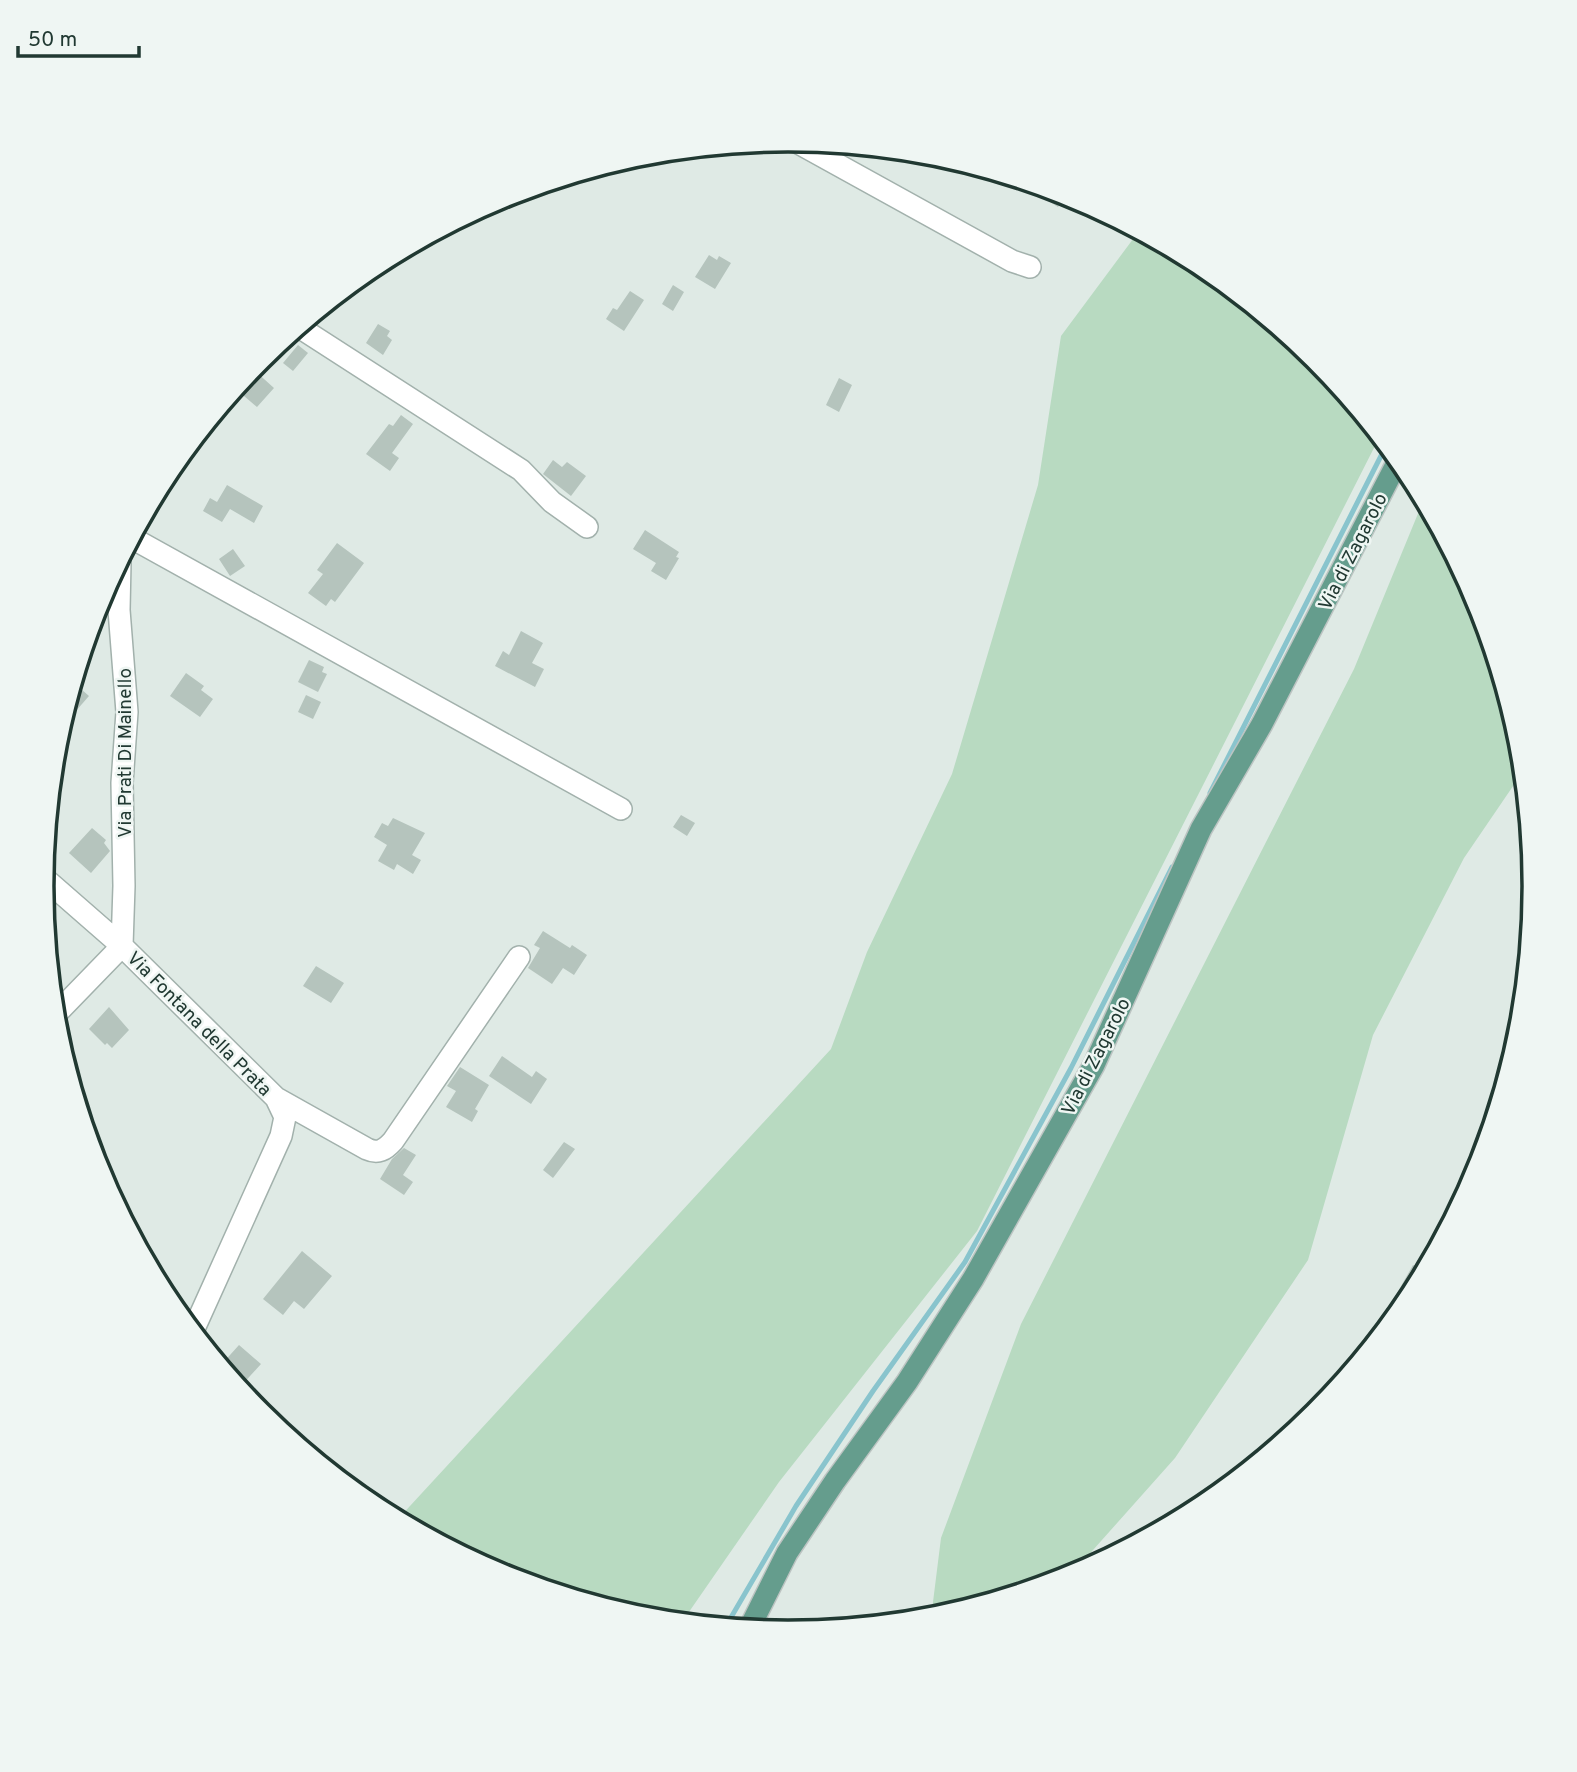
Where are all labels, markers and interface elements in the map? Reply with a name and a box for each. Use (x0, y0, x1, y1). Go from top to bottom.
scale bar (18, 14, 138, 58)
text: 50 m (28, 27, 77, 54)
street label: Via di Zagarolo (1314, 489, 1394, 615)
street label: Via Prati Di Mainello (114, 668, 138, 838)
street label: Via Fontana della Prata (121, 947, 276, 1102)
street label: Via di Zagarolo (1057, 994, 1137, 1120)

